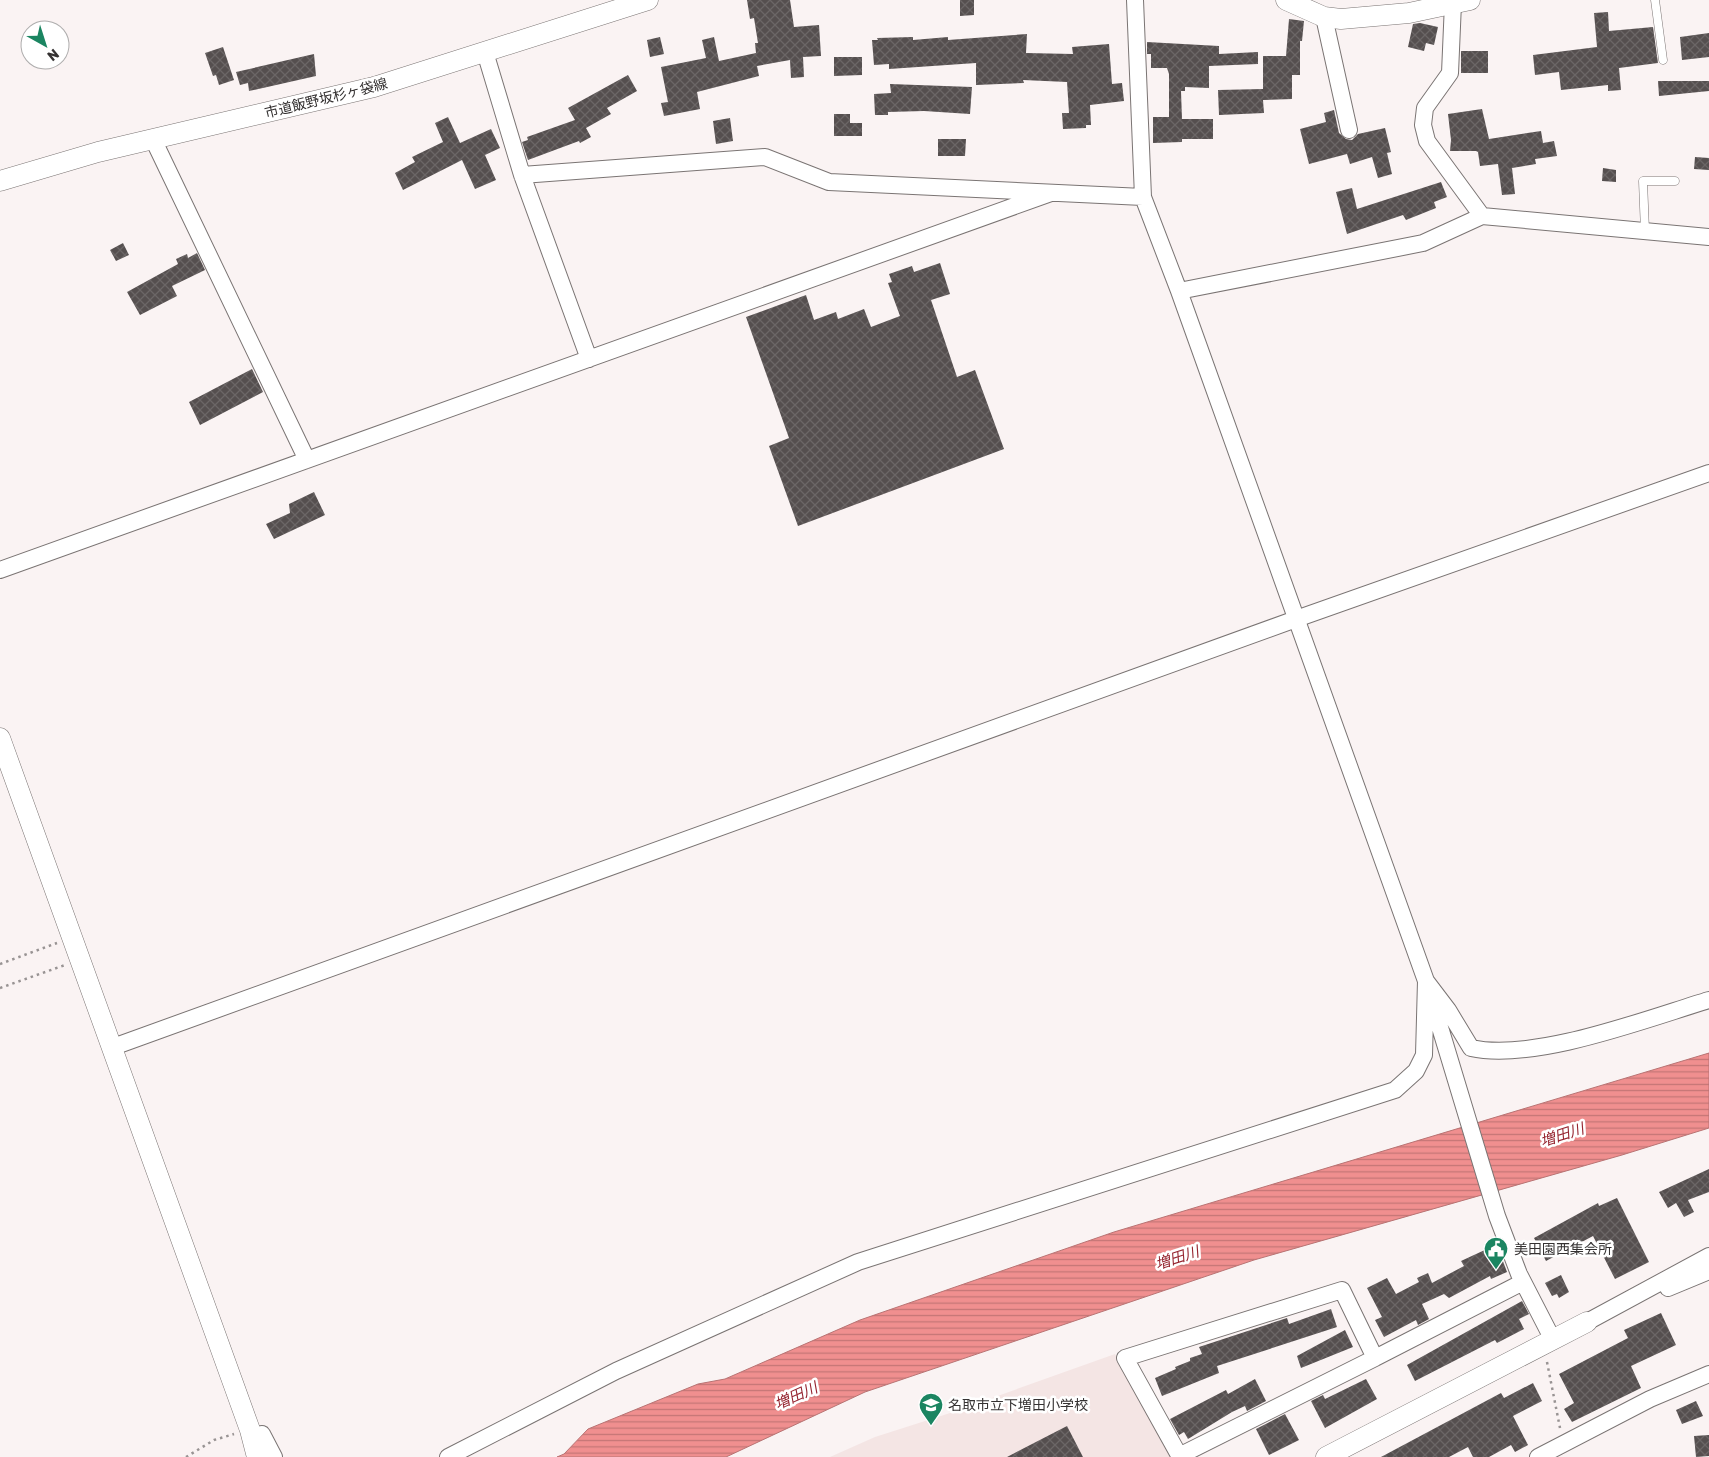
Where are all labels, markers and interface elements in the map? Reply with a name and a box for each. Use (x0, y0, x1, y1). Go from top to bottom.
north arrow (20, 20, 70, 70)
text: N (44, 45, 62, 64)
street label: 市道飯野坂杉ヶ袋線 (263, 75, 389, 122)
water label: 増田川 (1538, 1119, 1588, 1151)
public building icon: 美田園西集会所 (1483, 1236, 1509, 1270)
place label: 美田園西集会所 (1514, 1241, 1612, 1258)
water label: 増田川 (1153, 1242, 1203, 1274)
water label: 増田川 (772, 1378, 822, 1413)
school or university icon: 名取市立下増田小学校 (918, 1392, 944, 1426)
place label: 名取市立下増田小学校 (948, 1397, 1088, 1414)

